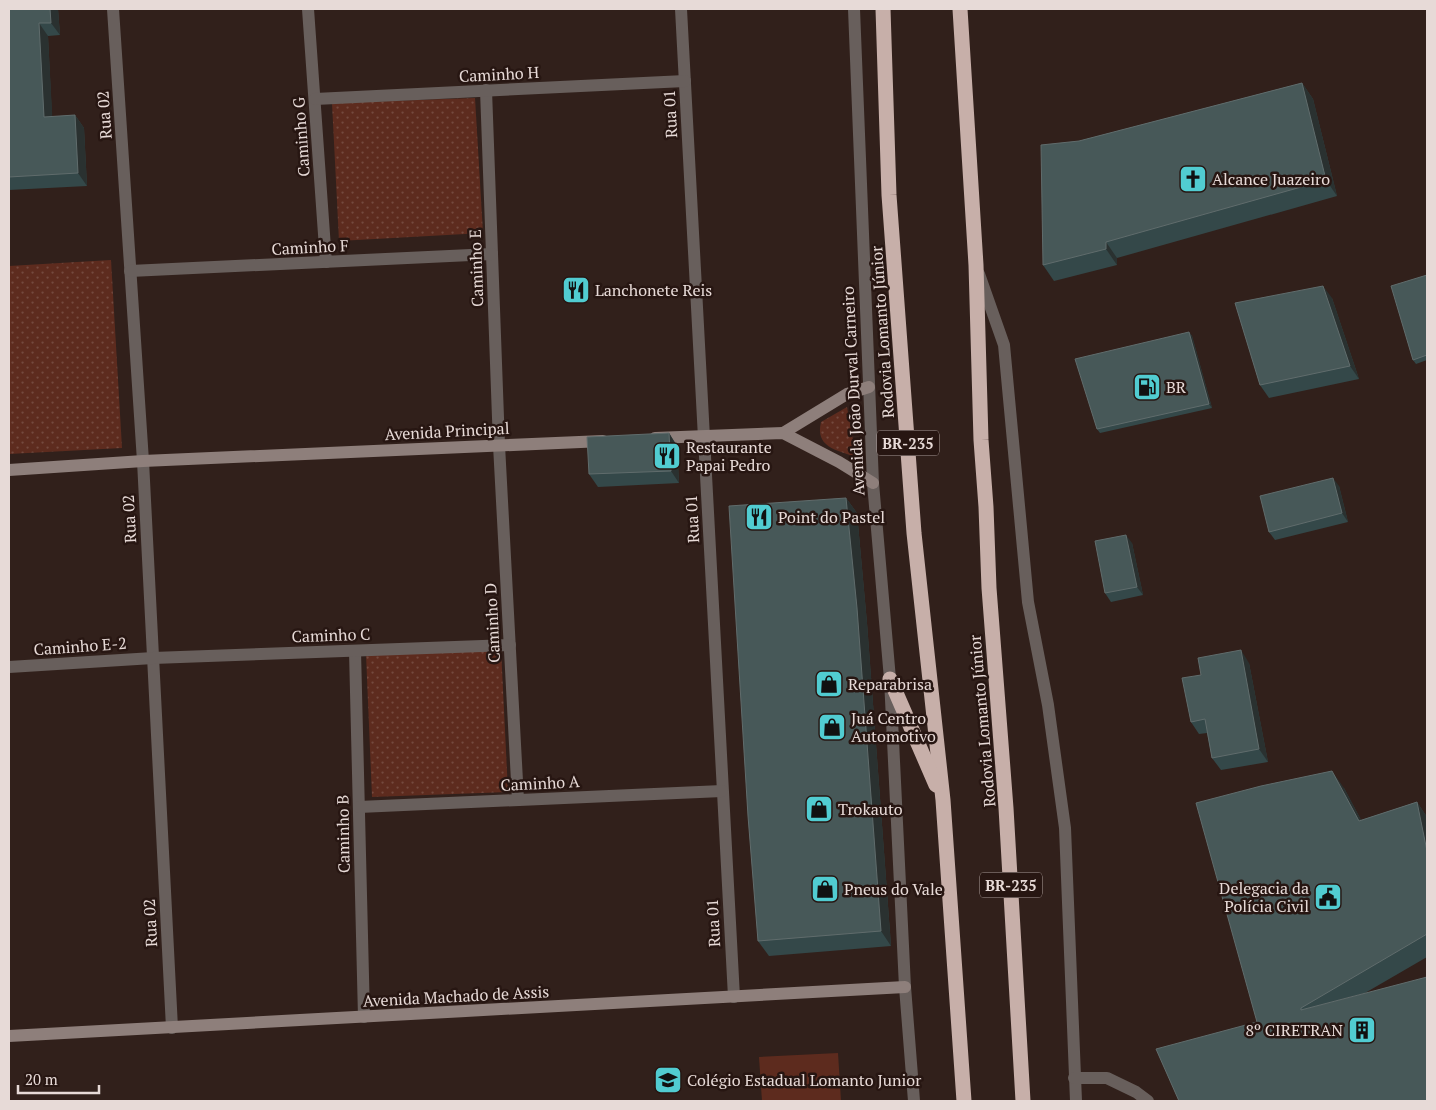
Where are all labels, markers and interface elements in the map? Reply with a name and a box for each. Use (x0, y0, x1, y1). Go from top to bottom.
street label: Caminho H (458, 61, 540, 87)
street label: Rua 01 (658, 89, 682, 139)
street label: Rua 02 (91, 90, 117, 140)
street label: Caminho G (287, 97, 315, 177)
church icon: Alcance Juazeiro (1178, 164, 1208, 194)
place label: Alcance Juazeiro (1212, 168, 1330, 190)
street label: Caminho E (464, 229, 488, 307)
street label: Caminho F (271, 234, 349, 260)
street label: Rodovia Lomanto Júnior (865, 244, 899, 419)
restaurant icon: Lanchonete Reis (561, 275, 591, 305)
place label: Lanchonete Reis (595, 279, 712, 301)
street label: Avenida João Durval Carneiro (837, 286, 869, 496)
fuel station icon: BR (1132, 372, 1162, 402)
place label: BR (1166, 376, 1187, 398)
street label: Avenida Principal (384, 417, 510, 445)
road number: BR-235 (877, 430, 939, 456)
place label: Restaurante Papai Pedro (686, 436, 772, 476)
restaurant icon: Restaurante Papai Pedro (652, 441, 682, 471)
street label: Rua 02 (117, 494, 141, 544)
street label: Rua 01 (680, 494, 704, 544)
restaurant icon: Point do Pastel (744, 502, 774, 532)
place label: Point do Pastel (778, 506, 885, 528)
street label: Caminho D (479, 582, 505, 664)
street label: Caminho C (291, 623, 371, 647)
street label: Caminho E-2 (33, 632, 127, 660)
street label: Rodovia Lomanto Júnior (963, 633, 1000, 808)
shop icon: Reparabrisa (814, 669, 844, 699)
place label: Reparabrisa (848, 673, 932, 695)
place label: Juá Centro Automotivo (851, 707, 936, 747)
shop icon: Juá Centro Automotivo (817, 712, 847, 742)
street label: Caminho A (500, 770, 580, 796)
shop icon: Trokauto (804, 794, 834, 824)
street label: Caminho B (331, 795, 355, 873)
place label: Trokauto (838, 798, 903, 820)
road number: BR-235 (980, 872, 1042, 898)
shop icon: Pneus do Vale (810, 874, 840, 904)
place label: Delegacia da Polícia Civil (1219, 877, 1309, 917)
place label: Pneus do Vale (844, 878, 943, 900)
public building icon: Delegacia da Polícia Civil (1313, 882, 1343, 912)
street label: Rua 02 (138, 898, 162, 948)
street label: Rua 01 (701, 898, 725, 948)
street label: Avenida Machado de Assis (362, 980, 550, 1012)
building icon: 8º CIRETRAN (1347, 1015, 1377, 1045)
place label: 8º CIRETRAN (1245, 1019, 1343, 1041)
scale bar (18, 1062, 99, 1094)
school or university icon: Colégio Estadual Lomanto Junior (653, 1065, 683, 1095)
text: 20 m (25, 1069, 58, 1089)
place label: Colégio Estadual Lomanto Junior (687, 1069, 922, 1091)

